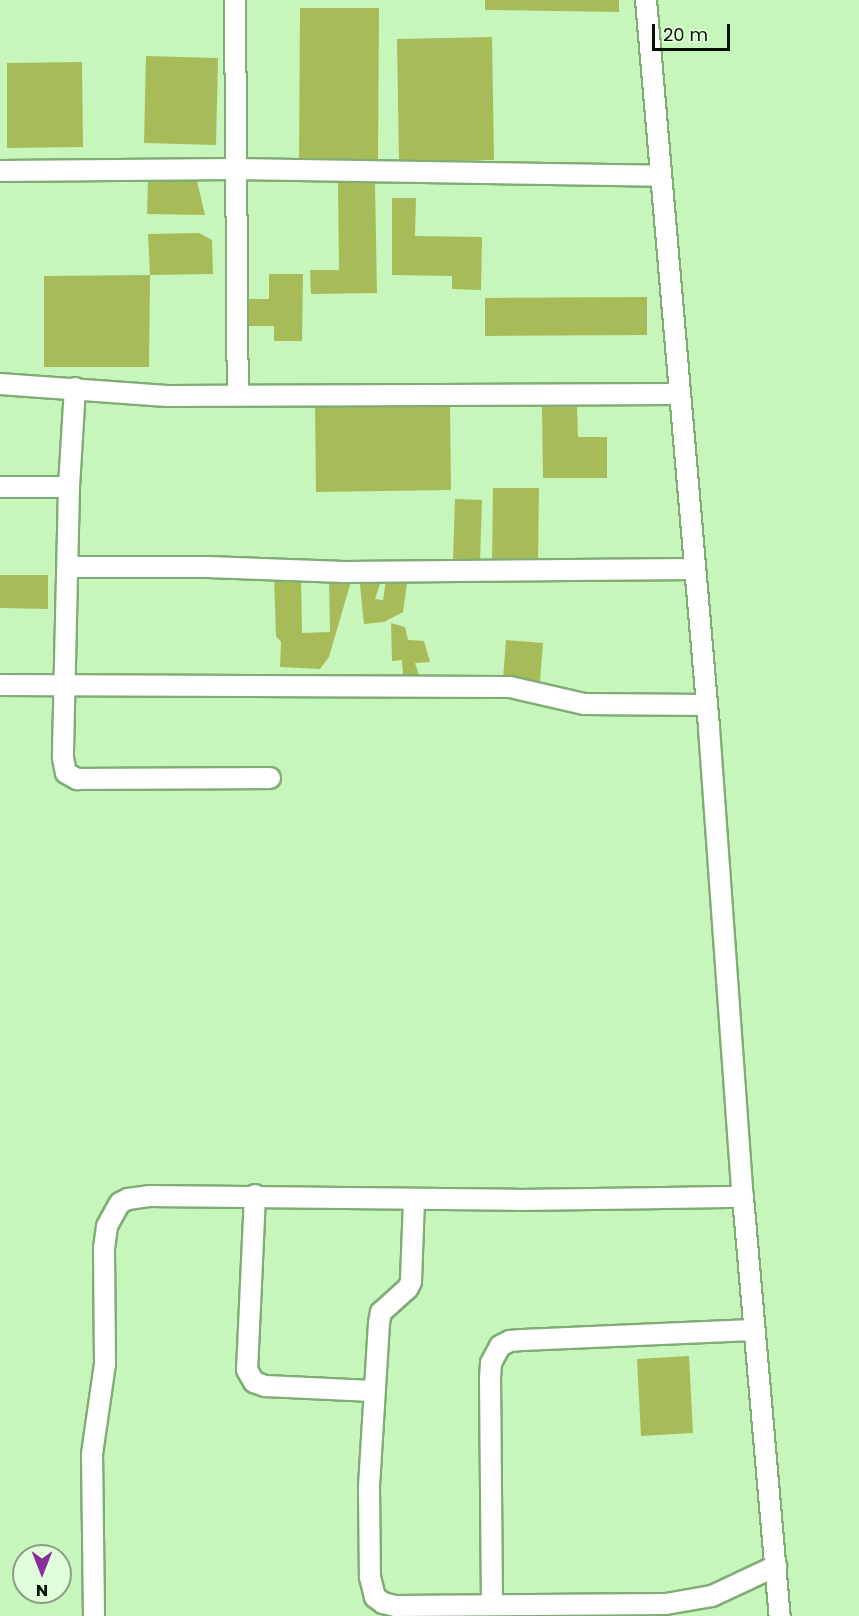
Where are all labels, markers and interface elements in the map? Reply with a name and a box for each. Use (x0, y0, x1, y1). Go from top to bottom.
scale bar (655, 12, 733, 50)
text: 20 m (663, 22, 708, 47)
north arrow (12, 1544, 72, 1604)
text: N (36, 1579, 48, 1602)

